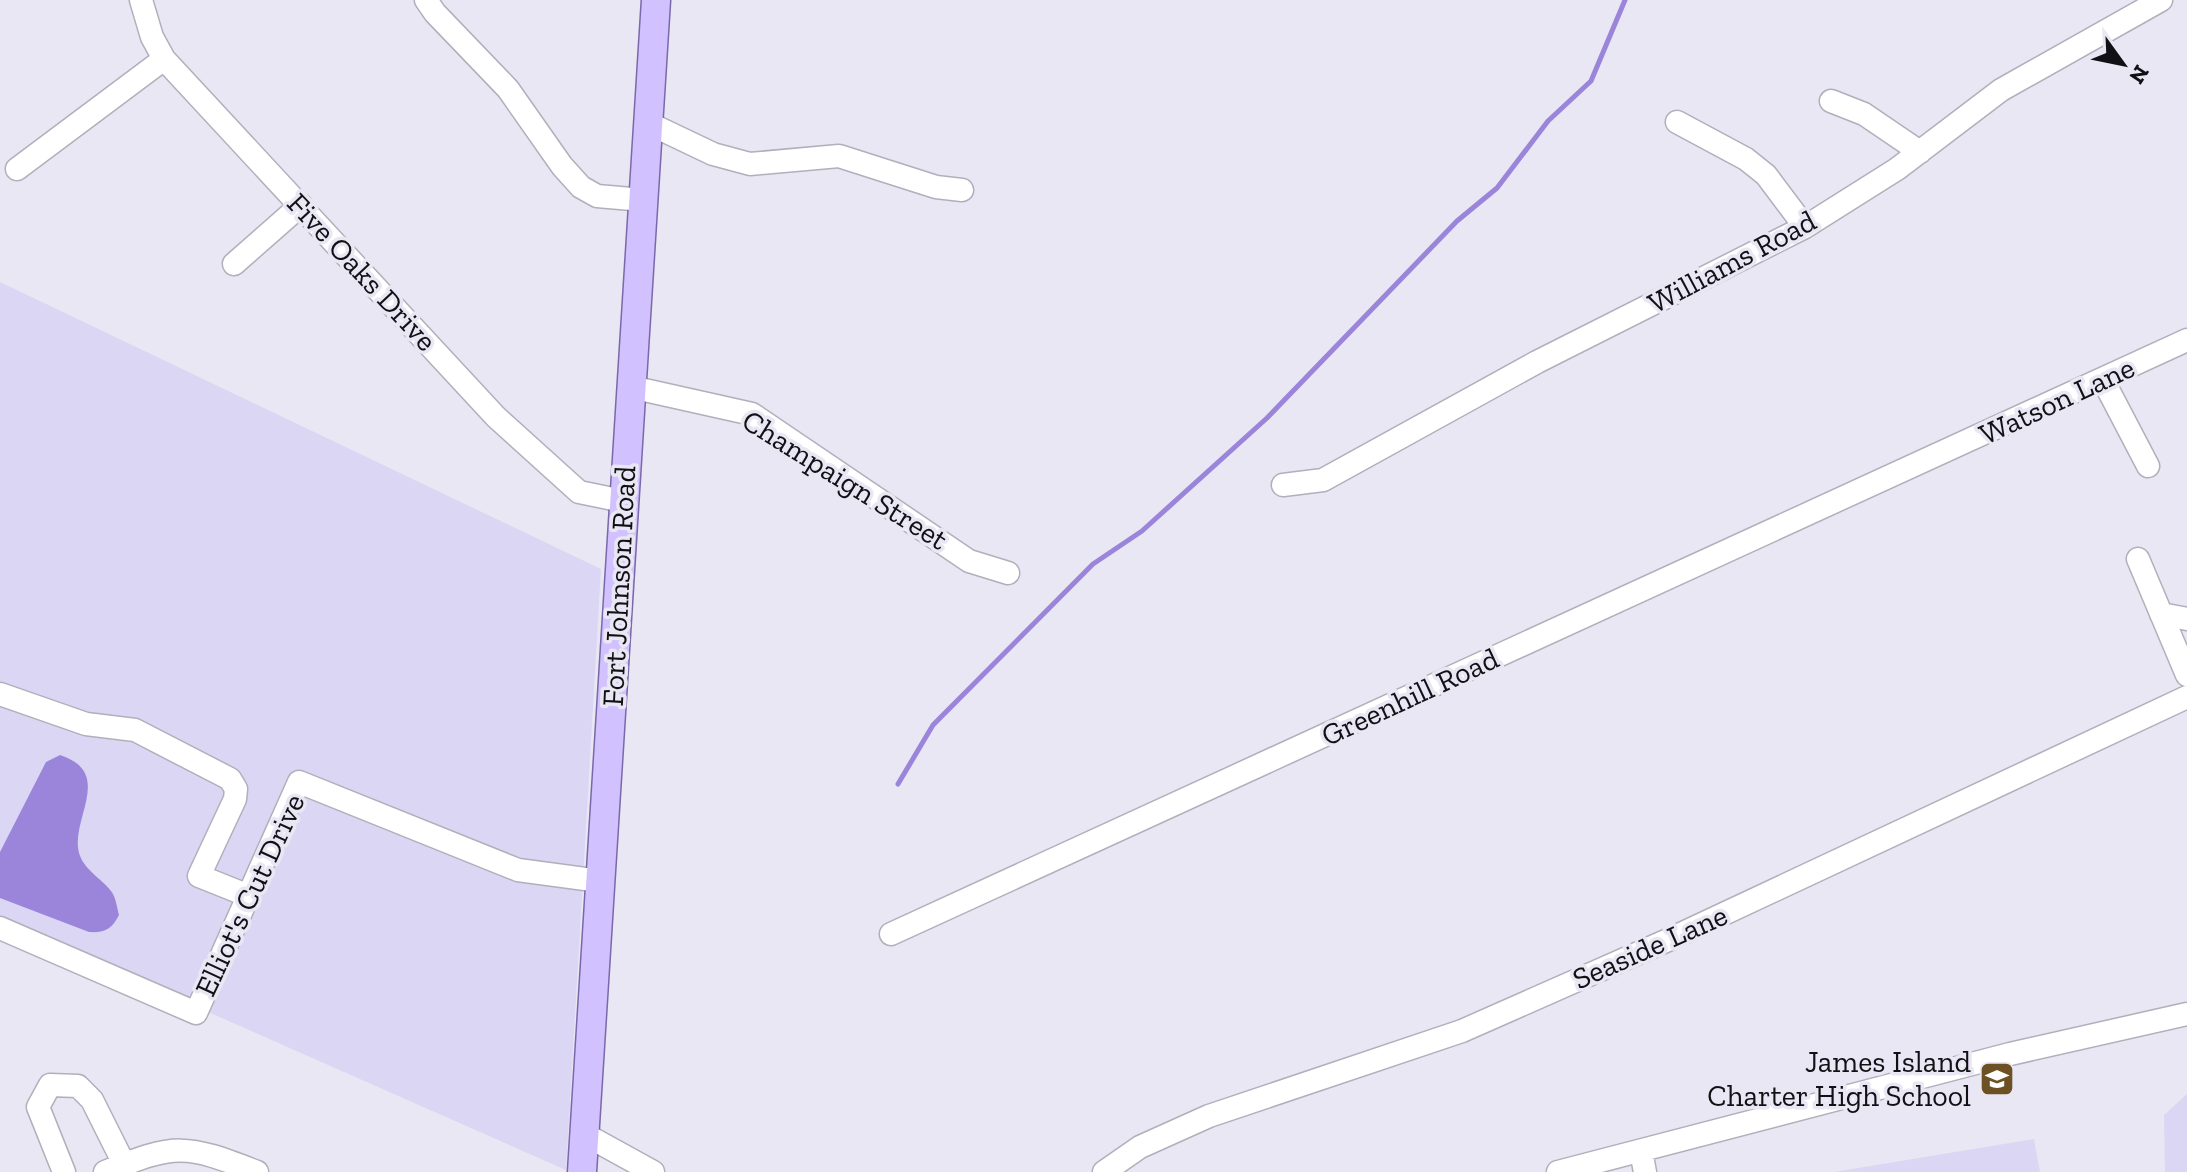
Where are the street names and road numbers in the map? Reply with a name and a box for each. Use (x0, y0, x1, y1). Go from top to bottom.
street label: Five Oaks Drive (280, 186, 444, 358)
street label: Williams Road (1642, 202, 1823, 321)
street label: Watson Lane (1974, 349, 2140, 453)
street label: Champaign Street (736, 402, 954, 558)
street label: Fort Johnson Road (595, 464, 643, 707)
street label: Greenhill Road (1316, 640, 1505, 754)
street label: Elliot's Cut Drive (187, 788, 313, 1002)
street label: Seaside Lane (1567, 897, 1733, 997)

